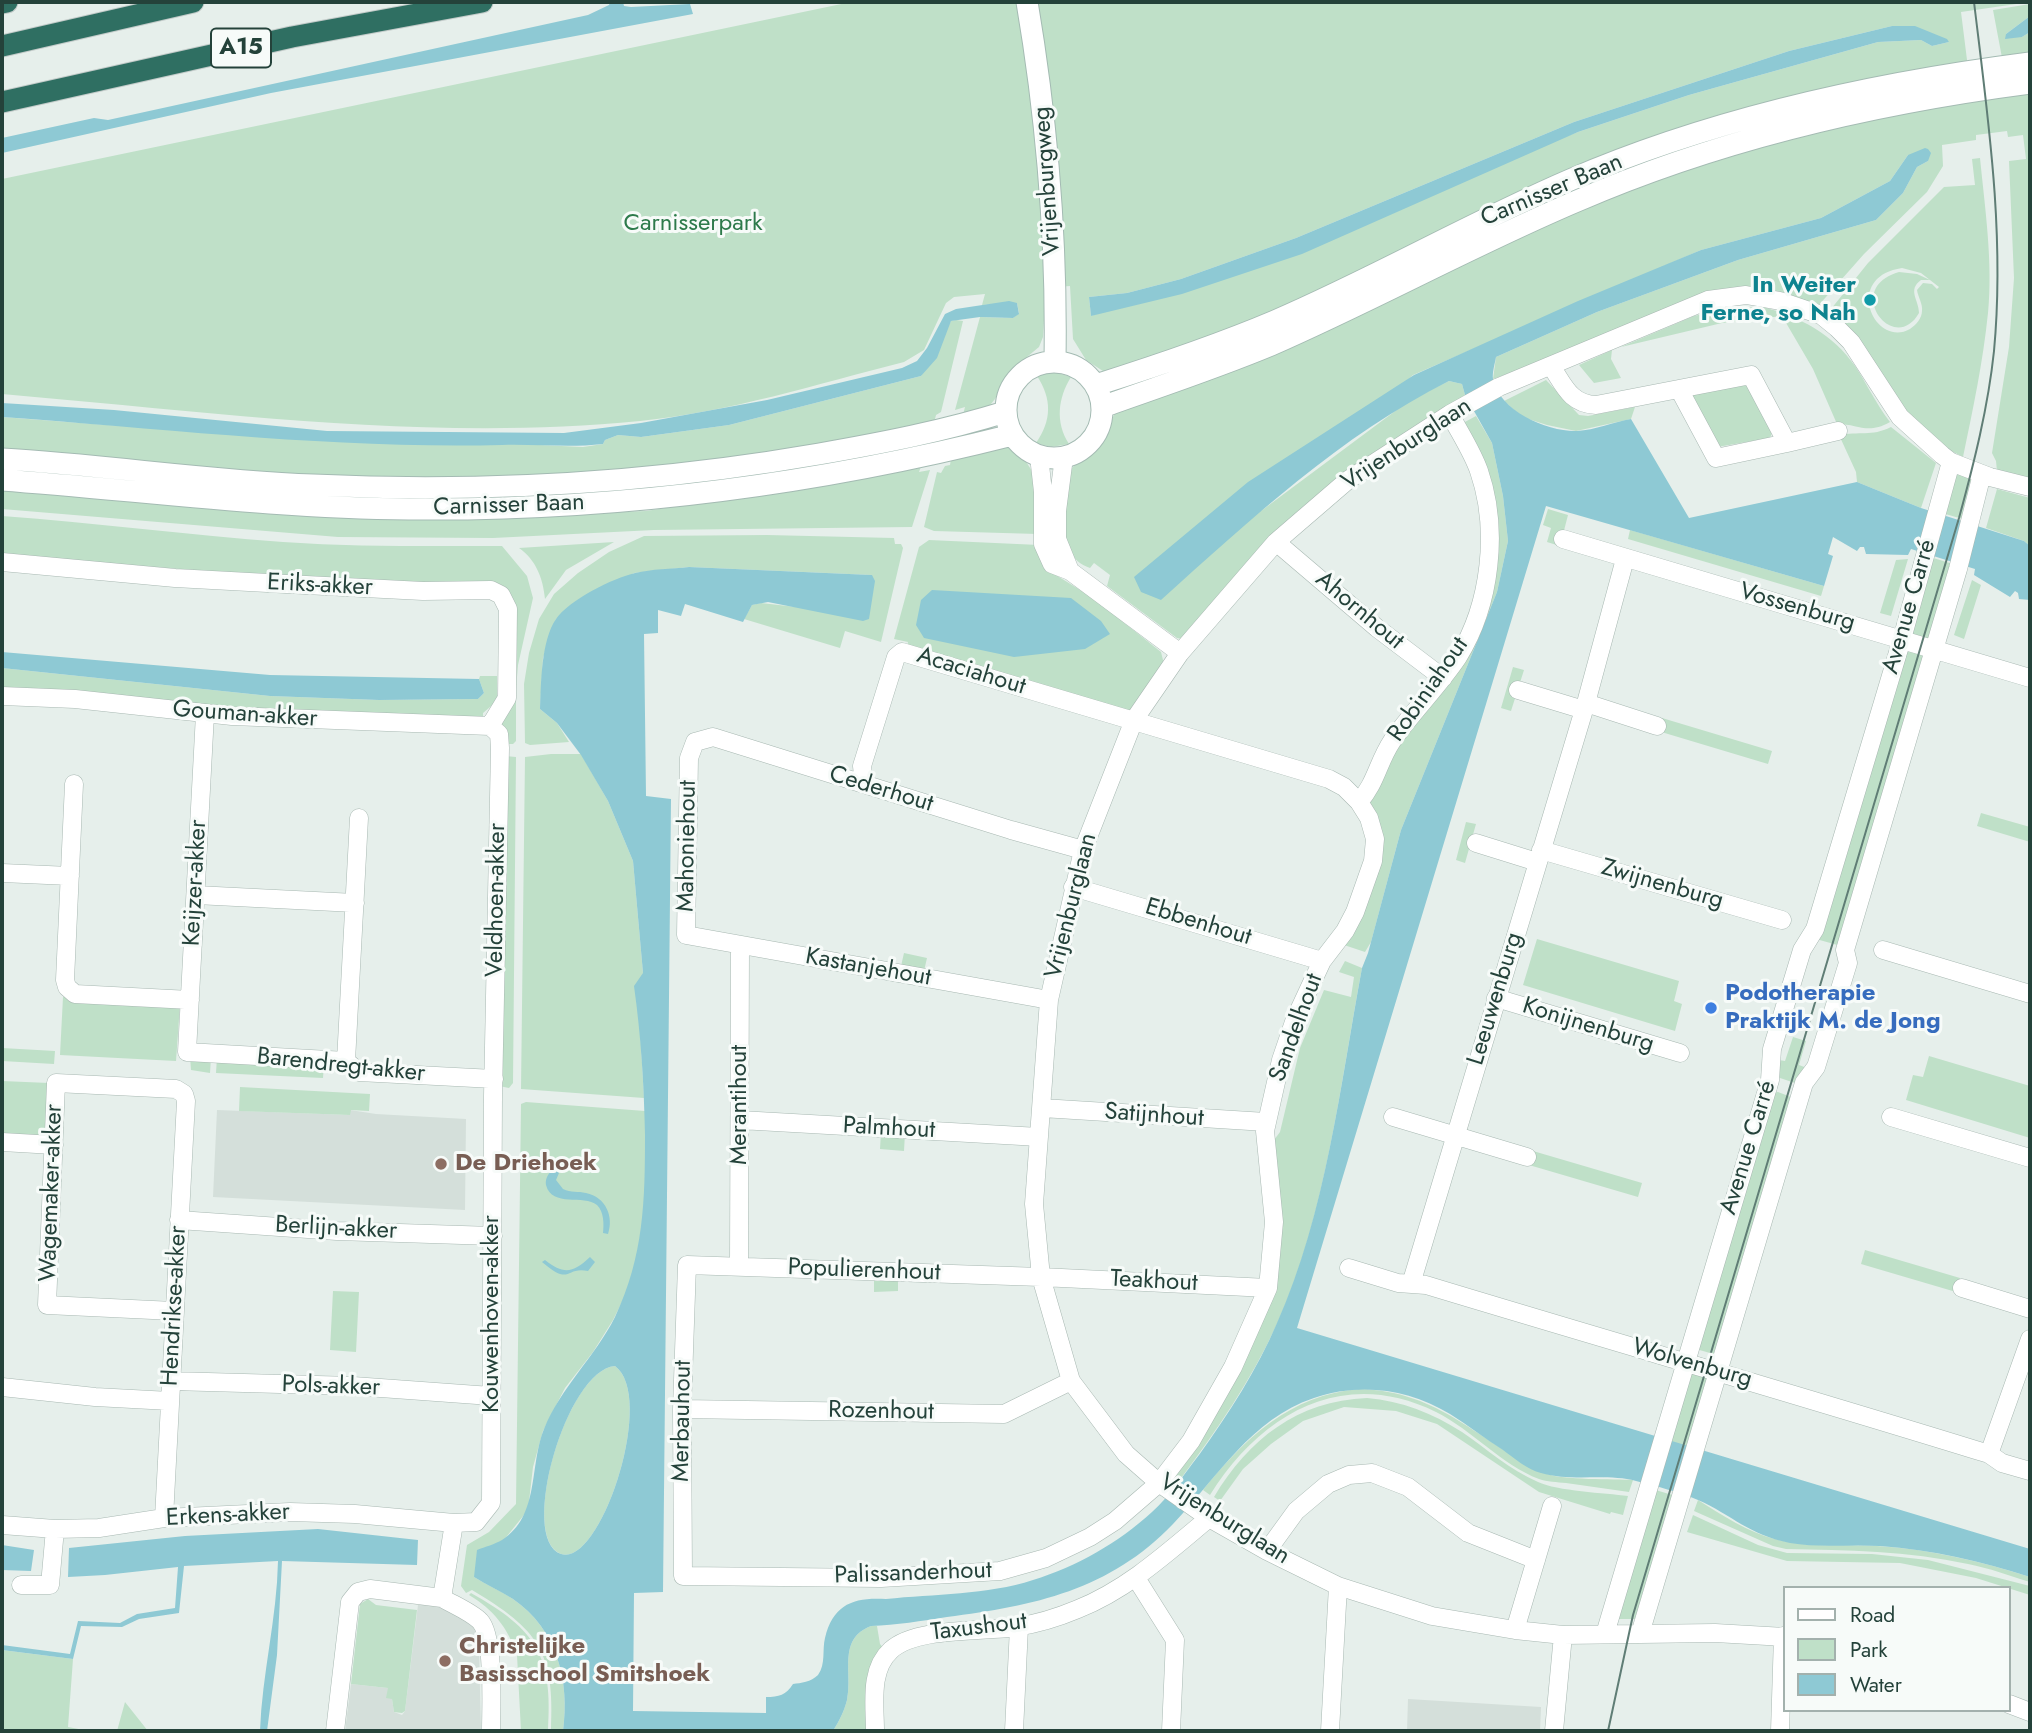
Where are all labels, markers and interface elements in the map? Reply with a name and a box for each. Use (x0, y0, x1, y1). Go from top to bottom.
road number: A15 (211, 28, 271, 68)
street label: Vrijenburgweg (1028, 105, 1068, 257)
street label: Carnisser Baan (1477, 148, 1627, 234)
park label: Carnisserpark (623, 210, 763, 238)
place label: In Weiter Ferne, so Nah (1701, 272, 1856, 328)
marker: In Weiter Ferne, so Nah (1862, 292, 1878, 308)
street label: Vrijenburglaan (1337, 392, 1477, 498)
street label: Carnisser Baan (433, 489, 585, 523)
street label: Avenue Carré (1877, 537, 1943, 677)
street label: Ahornhout (1309, 566, 1409, 656)
street label: Eriks-akker (266, 569, 374, 603)
street label: Vossenburg (1736, 578, 1858, 638)
street label: Robiniahout (1383, 632, 1475, 748)
street label: Acaciahout (913, 642, 1029, 702)
street label: Gouman-akker (172, 696, 318, 734)
street label: Cederhout (826, 761, 936, 819)
street label: Mahoniehout (672, 780, 704, 912)
street label: Keijzer-akker (178, 819, 214, 947)
street label: Veldhoen-akker (481, 823, 513, 977)
street label: Vrijenburglaan (1040, 830, 1104, 982)
street label: Zwijnenburg (1598, 854, 1726, 916)
street label: Ebbenhout (1141, 893, 1255, 953)
street label: Leeuwenburg (1462, 929, 1530, 1069)
street label: Kastanjehout (803, 943, 933, 993)
street label: Sandelhout (1264, 970, 1330, 1086)
place label: Podotherapie Praktijk M. de Jong (1725, 980, 1941, 1036)
street label: Konijnenburg (1519, 992, 1657, 1060)
marker: Podotherapie Praktijk M. de Jong (1703, 1000, 1719, 1016)
street label: Barendregt-akker (255, 1043, 427, 1089)
street label: Merantihout (726, 1045, 754, 1165)
street label: Avenue Carré (1715, 1078, 1783, 1218)
street label: Satijnhout (1103, 1098, 1205, 1134)
street label: Wagemaker-akker (35, 1104, 69, 1282)
street label: Palmhout (842, 1112, 936, 1146)
place label: De Driehoek (455, 1150, 597, 1178)
marker: De Driehoek (433, 1156, 449, 1172)
street label: Berlijn-akker (274, 1211, 398, 1247)
street label: Kouwenhoven-akker (478, 1215, 506, 1413)
street label: Hendrikse-akker (156, 1225, 194, 1387)
street label: Populierenhout (787, 1254, 941, 1288)
street label: Teakhout (1110, 1265, 1198, 1299)
street label: Wolvenburg (1629, 1333, 1755, 1395)
street label: Merbauhout (668, 1360, 698, 1482)
street label: Pols-akker (281, 1371, 381, 1403)
street label: Rozenhout (828, 1397, 934, 1427)
street label: Vrijenburglaan (1153, 1468, 1295, 1572)
street label: Erkens-akker (165, 1498, 291, 1534)
street label: Palissanderhout (834, 1557, 992, 1591)
legend (1784, 1586, 2011, 1712)
text: Road (1850, 1600, 1895, 1630)
street label: Taxushout (929, 1608, 1029, 1648)
place label: Christelijke Basisschool Smitshoek (459, 1633, 710, 1689)
text: Park (1850, 1635, 1887, 1665)
marker: Christelijke Basisschool Smitshoek (437, 1653, 453, 1669)
text: Water (1850, 1670, 1902, 1700)

